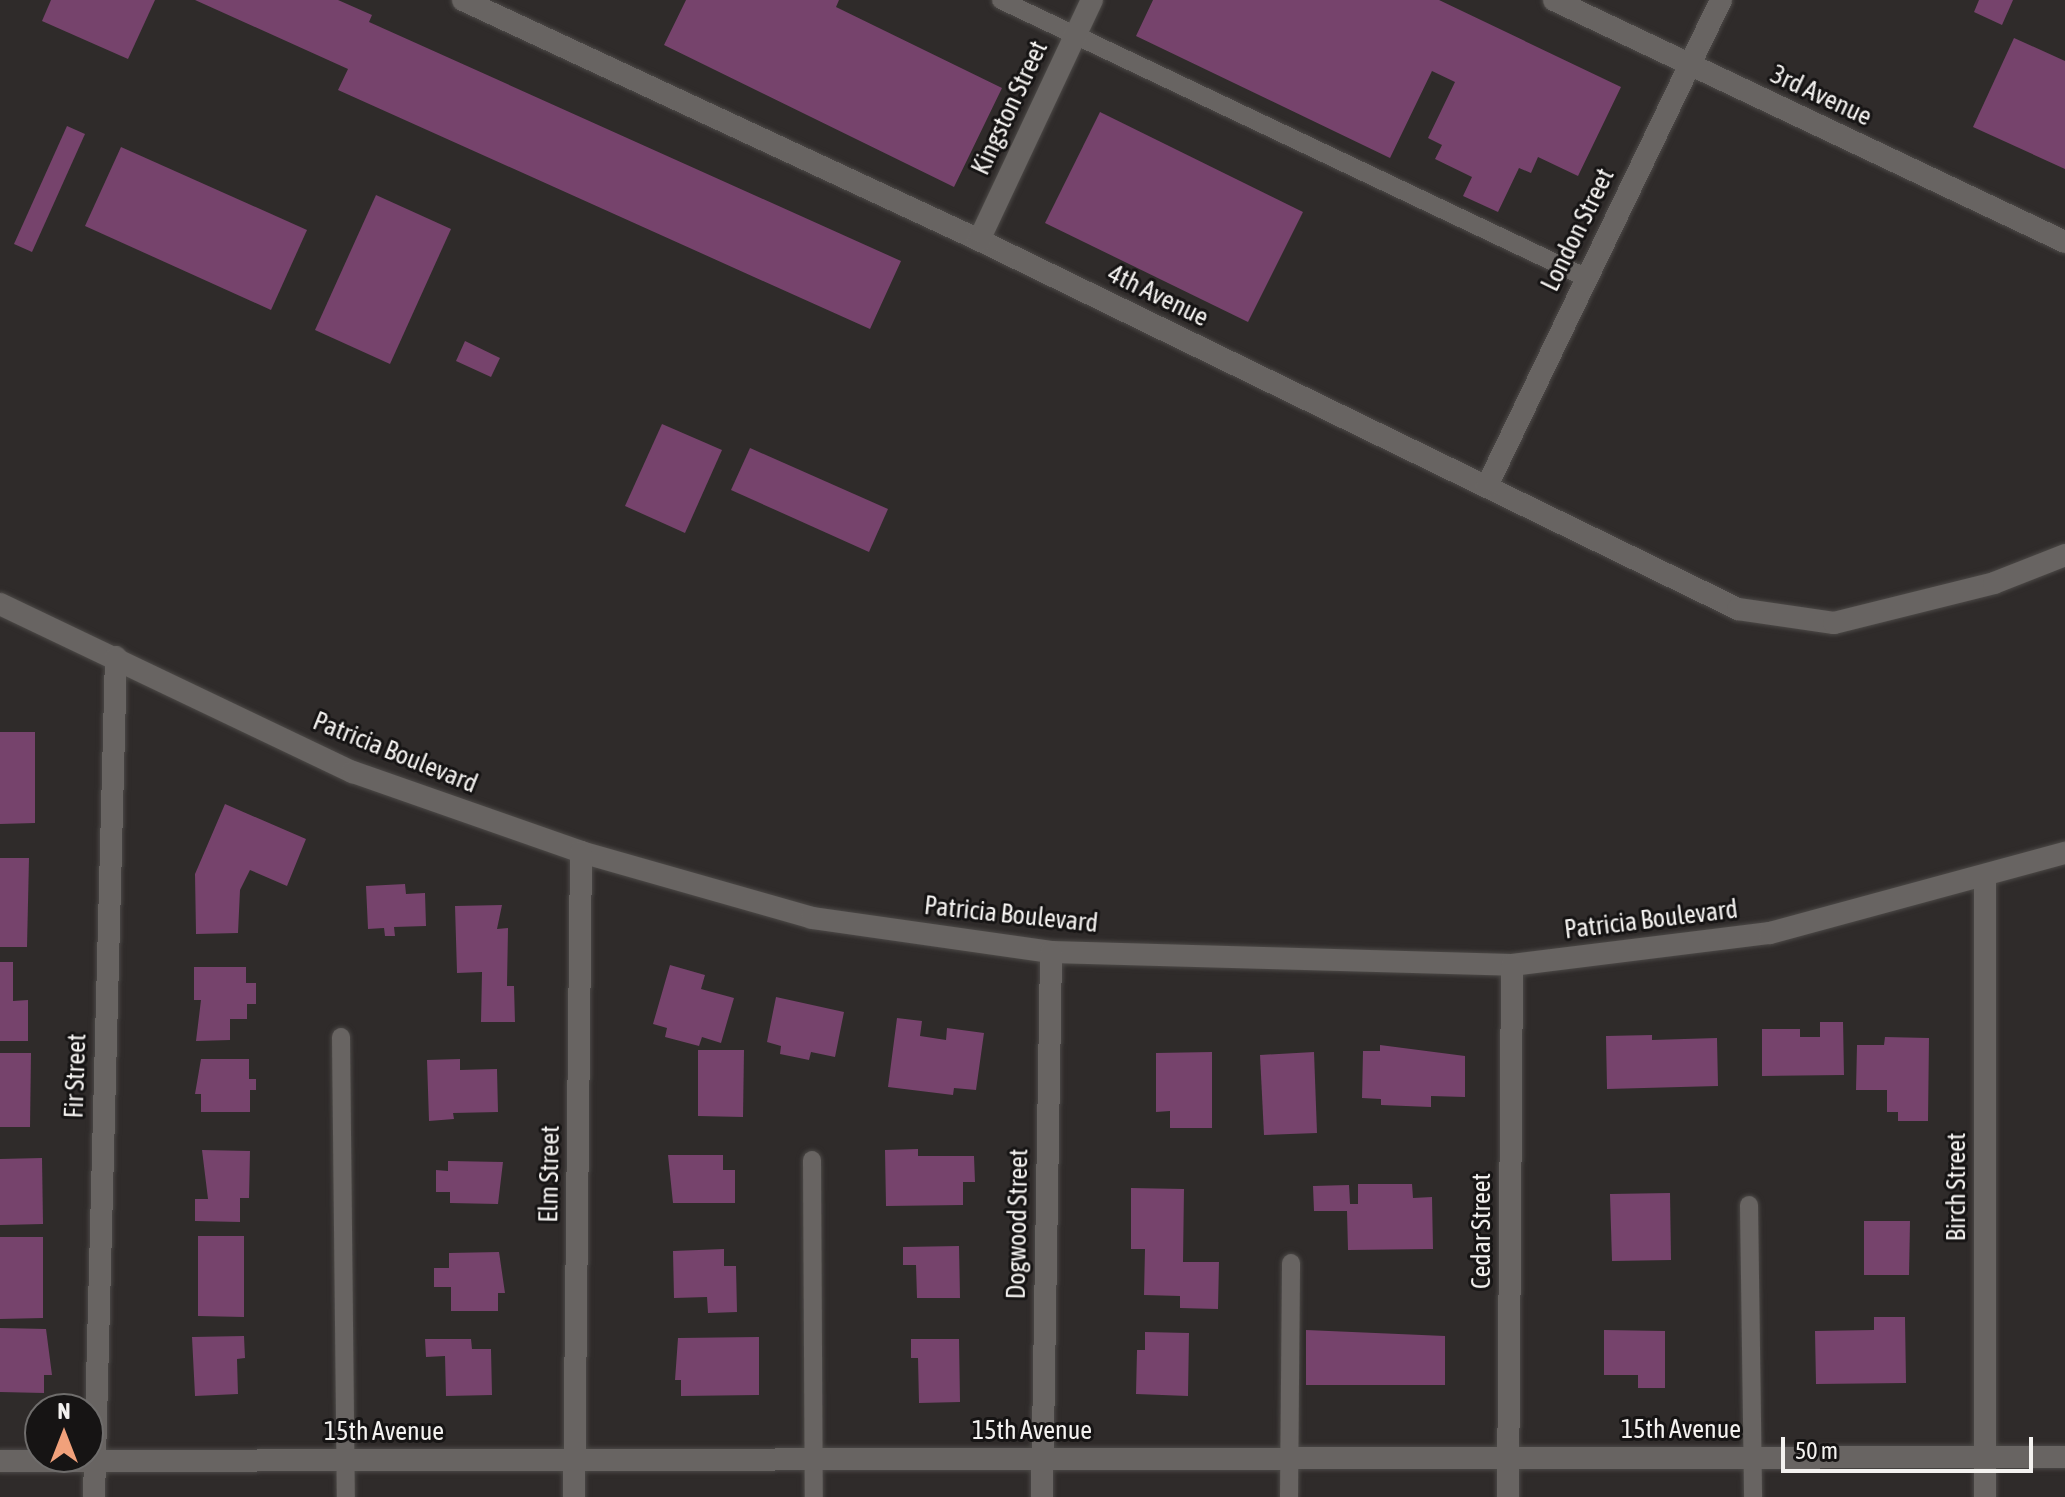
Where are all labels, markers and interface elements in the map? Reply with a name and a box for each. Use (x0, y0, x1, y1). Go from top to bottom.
street label: Kingston Street (965, 36, 1055, 180)
street label: 3rd Avenue (1766, 59, 1876, 133)
street label: London Street (1535, 164, 1621, 296)
street label: 4th Avenue (1103, 258, 1213, 334)
street label: Patricia Boulevard (308, 706, 482, 800)
street label: Patricia Boulevard (923, 890, 1099, 940)
street label: Patricia Boulevard (1562, 894, 1740, 946)
street label: Fir Street (59, 1033, 93, 1119)
street label: Elm Street (534, 1125, 566, 1223)
street label: Birch Street (1941, 1133, 1973, 1241)
street label: Dogwood Street (1001, 1148, 1035, 1300)
street label: Cedar Street (1466, 1173, 1498, 1289)
north arrow (24, 1393, 104, 1473)
text: N (58, 1398, 70, 1424)
street label: 15th Avenue (1621, 1414, 1741, 1446)
street label: 15th Avenue (972, 1415, 1092, 1447)
street label: 15th Avenue (324, 1416, 444, 1448)
scale bar (1785, 1421, 2037, 1471)
text: 50 m (1795, 1437, 1838, 1464)

